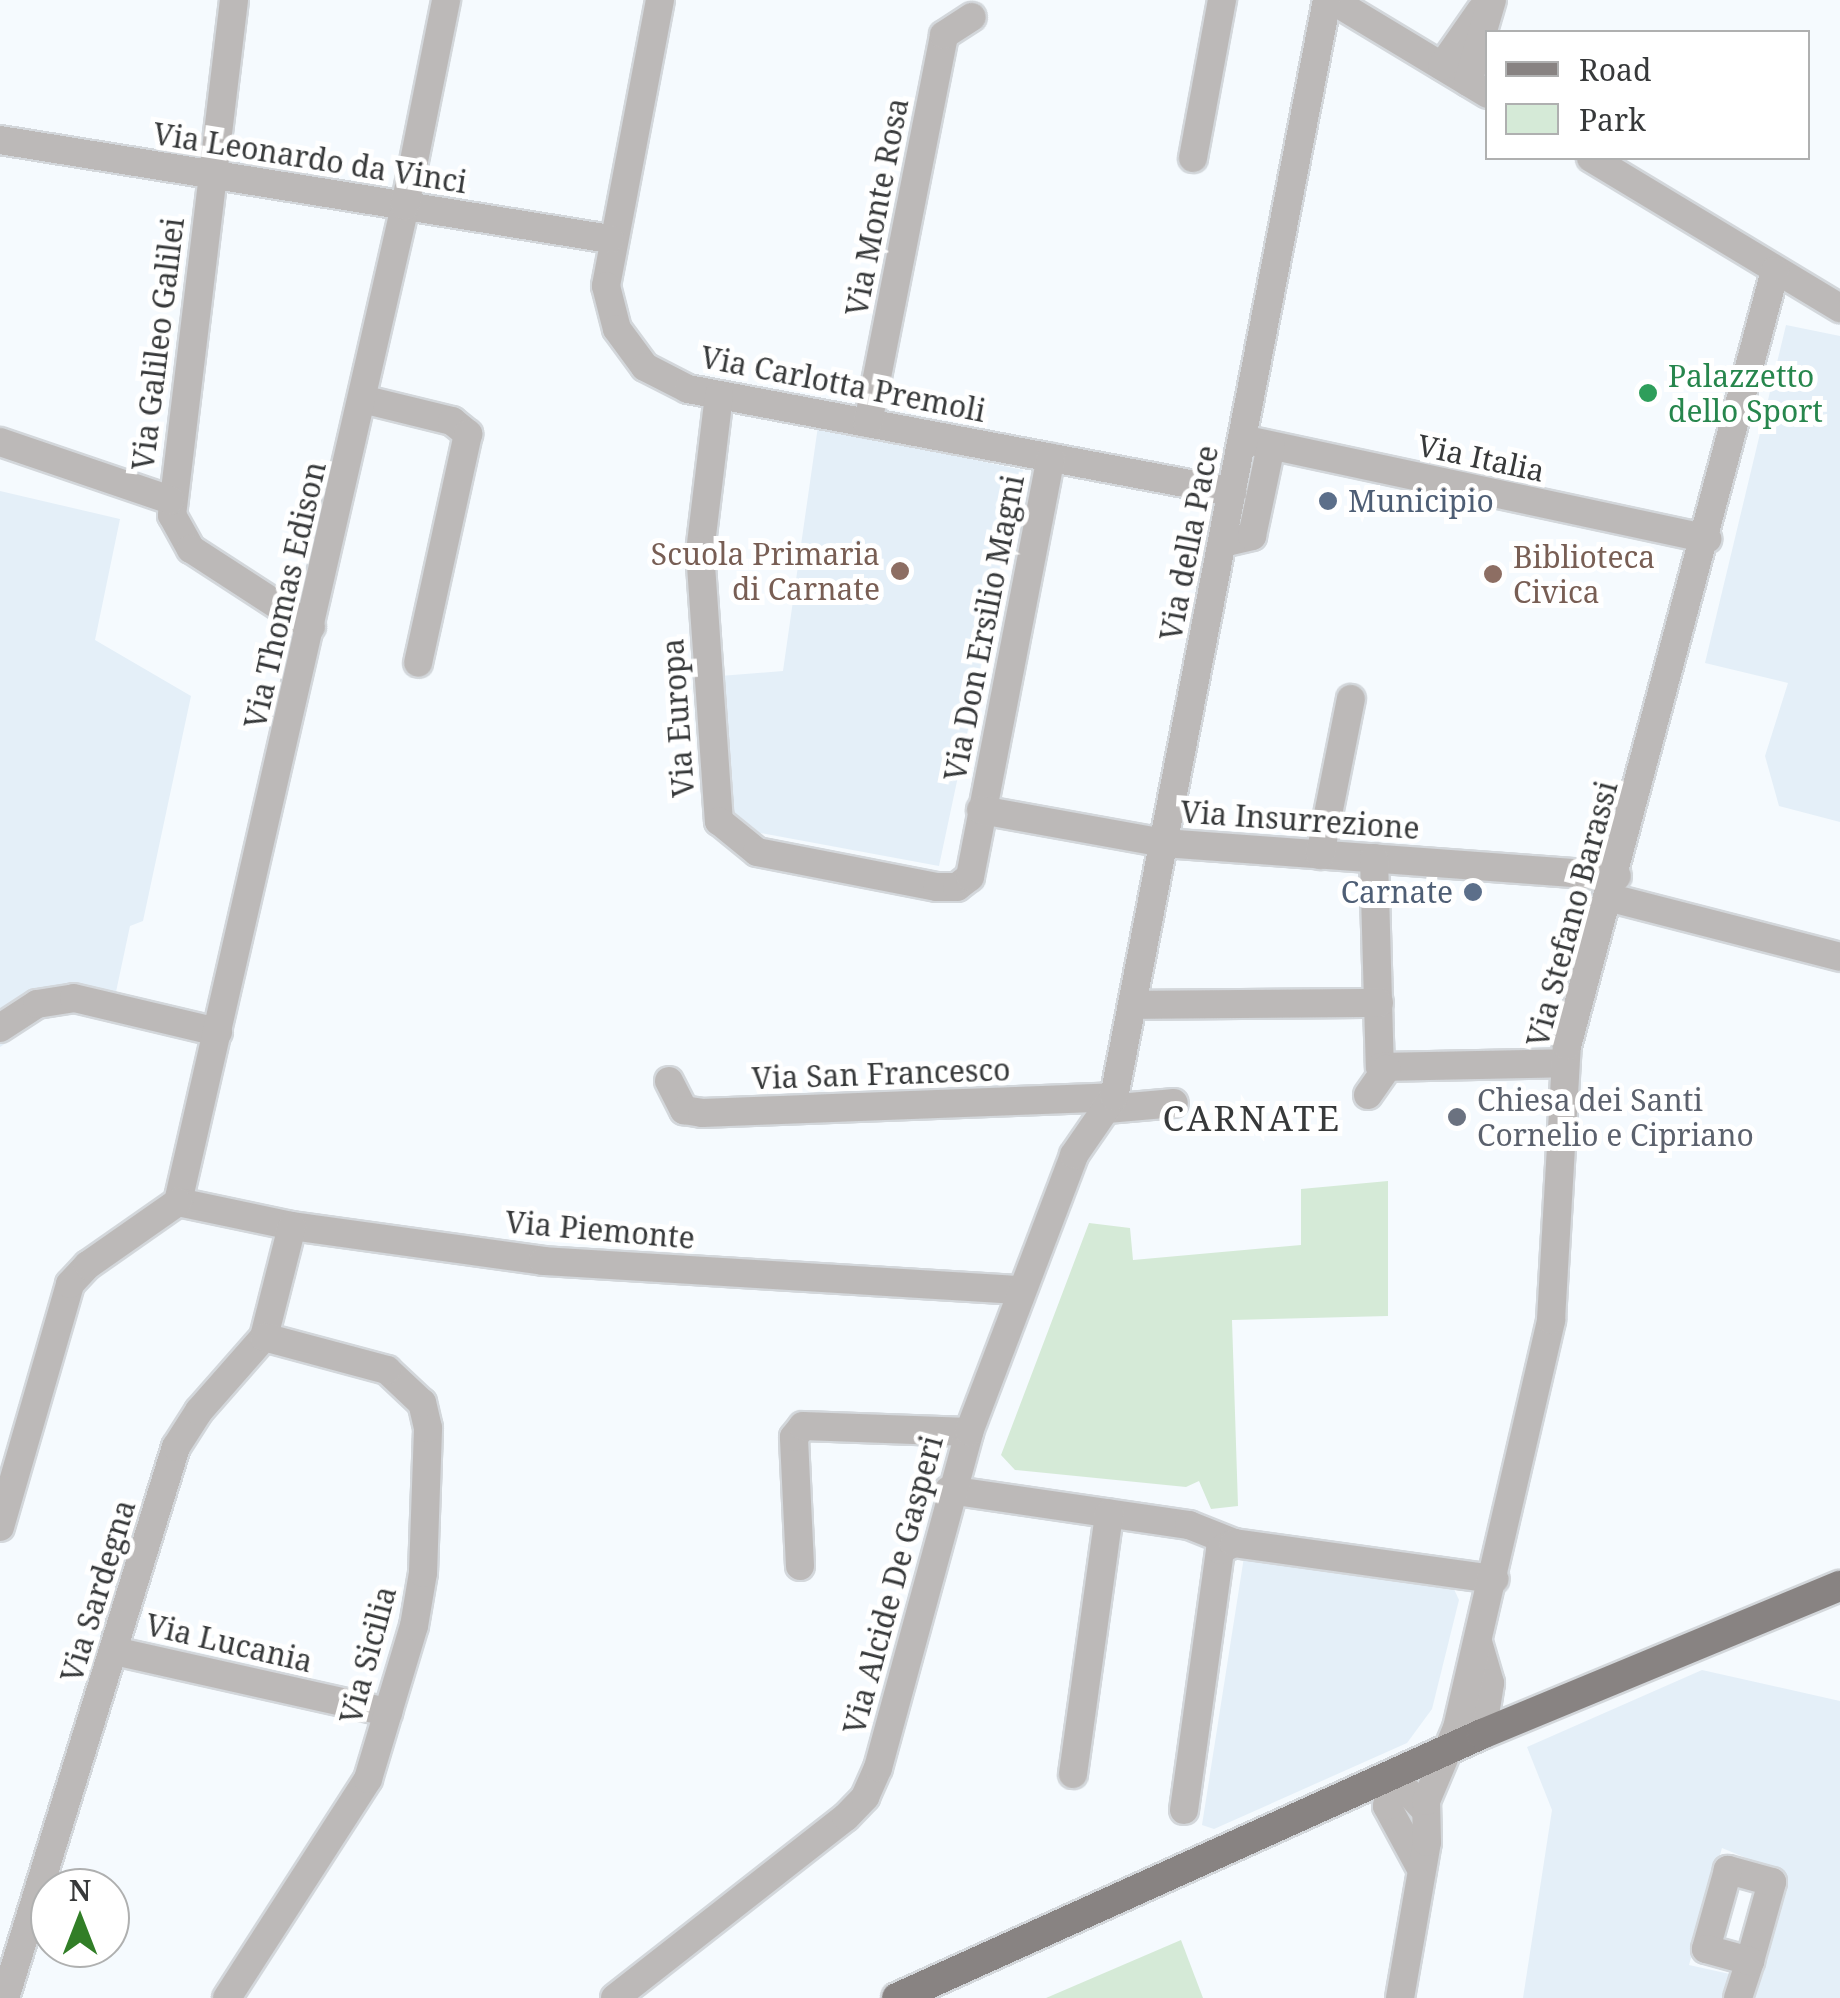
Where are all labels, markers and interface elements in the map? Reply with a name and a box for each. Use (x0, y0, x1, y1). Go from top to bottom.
legend (1485, 30, 1810, 160)
text: Road (1579, 49, 1651, 90)
street label: Via Monte Rosa (838, 95, 916, 319)
text: Park (1579, 99, 1646, 140)
street label: Via Leonardo da Vinci (151, 115, 469, 201)
street label: Via Galileo Galilei (125, 216, 191, 472)
street label: Via Carlotta Premoli (698, 339, 988, 429)
place label: Palazzetto dello Sport (1668, 358, 1823, 428)
marker: Palazzetto dello Sport (1637, 382, 1659, 404)
street label: Via Italia (1414, 427, 1548, 489)
street label: Via della Pace (1152, 442, 1226, 644)
street label: Via Thomas Edison (237, 458, 333, 732)
street label: Via Don Ersilio Magni (937, 472, 1031, 784)
place label: Municipio (1348, 483, 1494, 519)
marker: Municipio (1317, 490, 1339, 512)
place label: Scuola Primaria di Carnate (651, 536, 880, 606)
place label: Biblioteca Civica (1513, 539, 1655, 610)
marker: Scuola Primaria di Carnate (889, 560, 911, 582)
marker: Biblioteca Civica (1482, 563, 1504, 585)
street label: Via Europa (654, 637, 702, 799)
street label: Via Stefano Barassi (1519, 777, 1625, 1051)
street label: Via Insurrezione (1179, 794, 1421, 846)
place label: Carnate (1341, 874, 1453, 910)
marker: Carnate (1462, 881, 1484, 903)
street label: Via San Francesco (751, 1051, 1011, 1097)
place label: Chiesa dei Santi Cornelio e Cipriano (1477, 1082, 1754, 1152)
district label: CARNATE (1162, 1097, 1342, 1139)
marker: Chiesa dei Santi Cornelio e Cipriano (1446, 1106, 1468, 1128)
street label: Via Piemonte (504, 1204, 696, 1256)
street label: Via Alcide De Gasperi (836, 1432, 950, 1738)
street label: Via Sardegna (53, 1495, 143, 1687)
street label: Via Sicilia (332, 1582, 404, 1728)
street label: Via Lucania (142, 1606, 316, 1680)
north arrow (30, 1868, 130, 1968)
text: N (69, 1871, 91, 1909)

